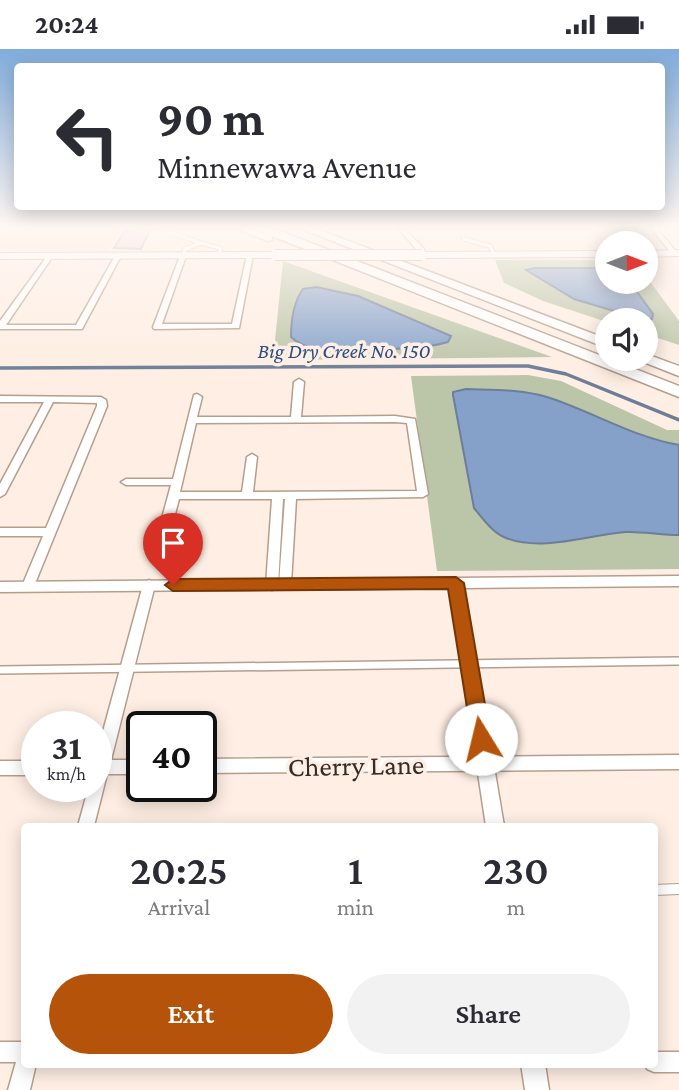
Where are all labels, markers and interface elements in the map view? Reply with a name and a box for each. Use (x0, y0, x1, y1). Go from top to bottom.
text: 20:24 (35, 10, 99, 39)
icon: left (42, 91, 133, 182)
text: 90 m (157, 91, 264, 146)
text: Minnewawa Avenue (157, 149, 417, 185)
north arrow (595, 231, 658, 294)
map controls (595, 231, 658, 371)
button: sound (595, 308, 658, 371)
water label: Big Dry Creek No. 150 (257, 339, 431, 363)
pin (143, 513, 203, 585)
icon: arrive (154, 524, 192, 562)
position arrow (444, 702, 518, 776)
speed limit sign: 40 (126, 711, 217, 802)
text: 31 (51, 728, 82, 767)
street label: Cherry Lane (288, 749, 424, 782)
text: km/h (47, 764, 86, 784)
text: 20:25 (130, 846, 228, 893)
text: 1 (348, 846, 363, 893)
text: 230 (483, 846, 549, 893)
text: Arrival (148, 894, 210, 920)
text: min (337, 894, 374, 920)
text: m (507, 894, 525, 920)
button: Exit (49, 974, 333, 1054)
button: Share (347, 974, 630, 1054)

